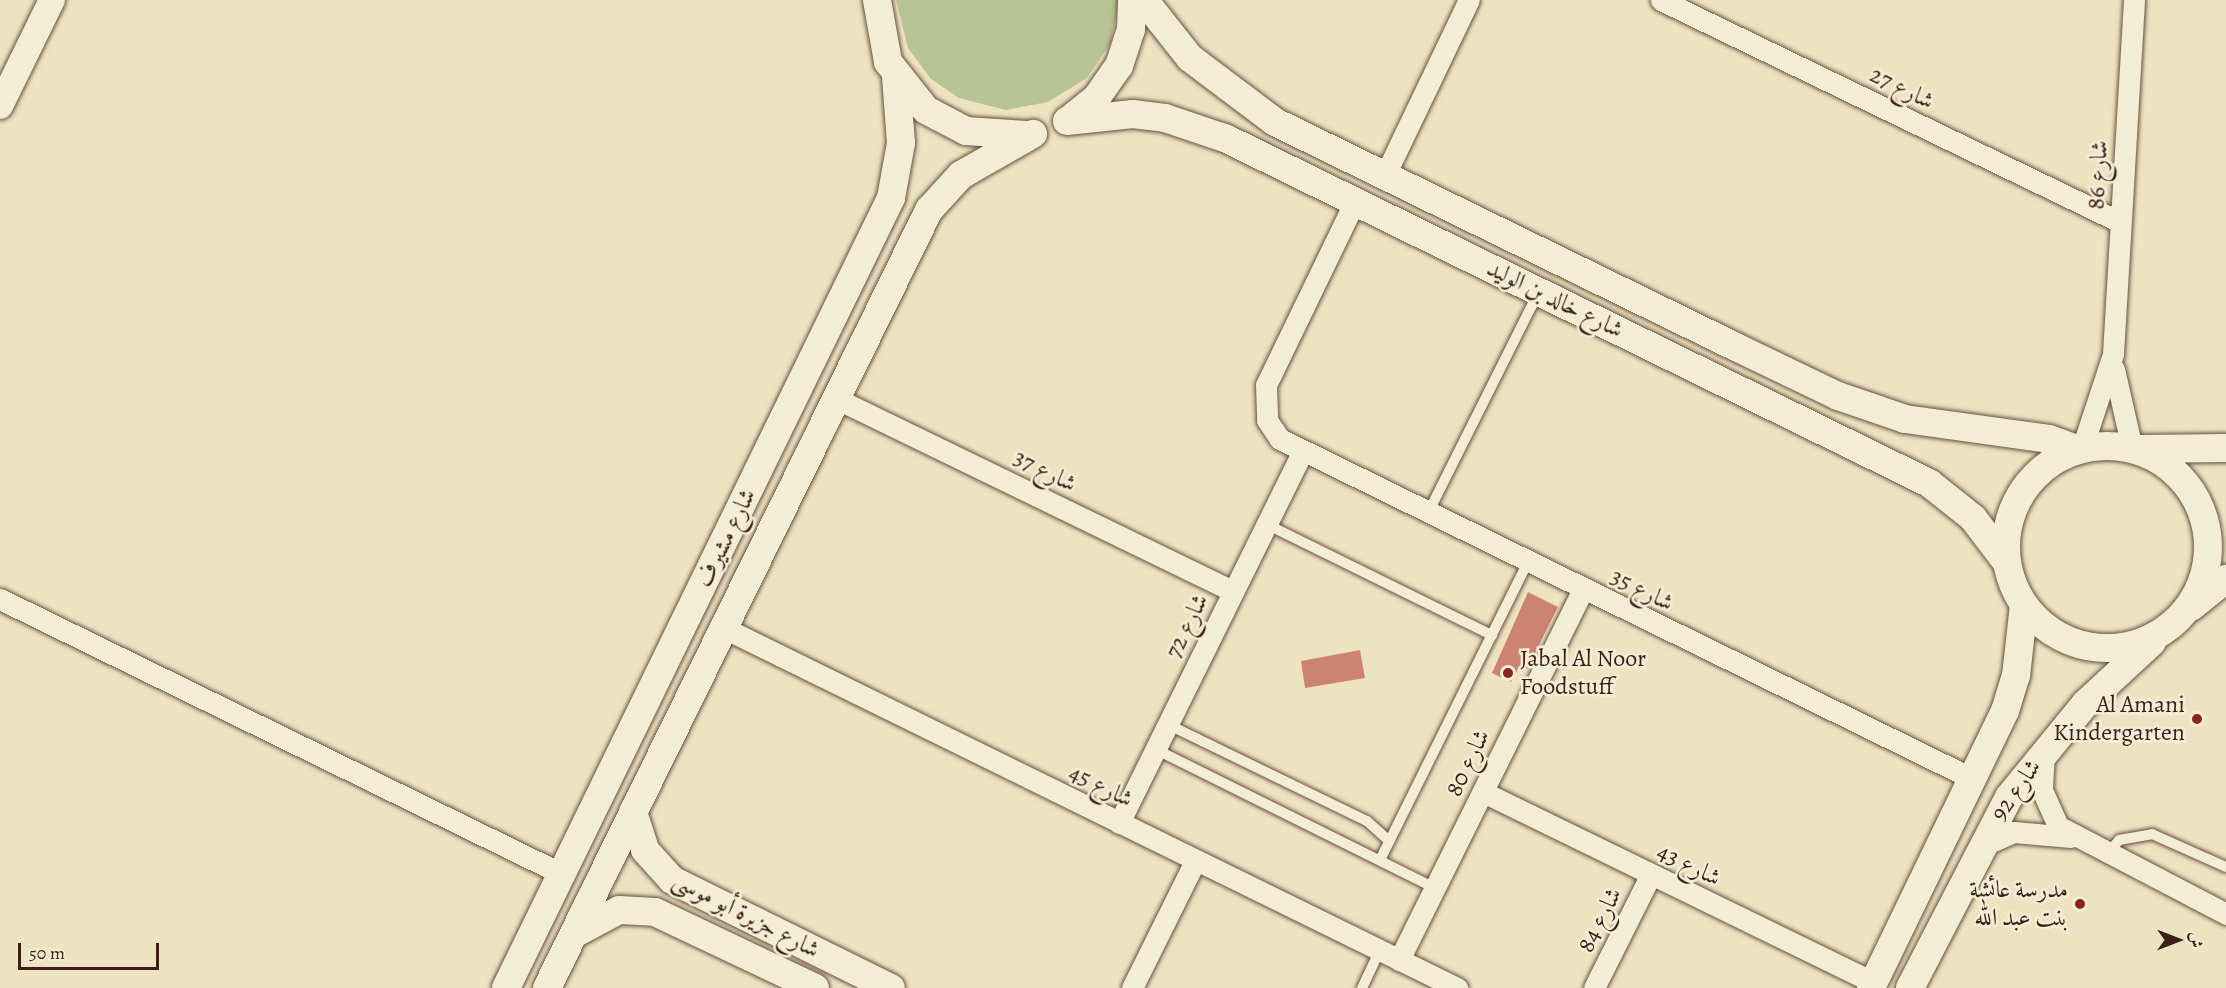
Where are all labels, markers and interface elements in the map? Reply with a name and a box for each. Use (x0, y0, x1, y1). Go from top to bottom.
street label: شارع 27 (1865, 60, 1939, 116)
street label: شارع 86 (2082, 140, 2114, 210)
street label: شارع خالد بن الوليد (1482, 254, 1628, 344)
street label: شارع 37 (1009, 443, 1081, 499)
street label: شارع مشيرف (690, 484, 762, 592)
street label: شارع 35 (1606, 562, 1678, 618)
street label: شارع 72 (1159, 589, 1215, 663)
place label: Jabal Al Noor Foodstuff (1520, 645, 1646, 701)
marker: Jabal Al Noor Foodstuff (1501, 666, 1515, 680)
place label: Al Amani Kindergarten (2053, 691, 2185, 747)
marker: Al Amani Kindergarten (2190, 712, 2204, 726)
street label: شارع 80 (1440, 725, 1496, 801)
street label: شارع 92 (1984, 754, 2048, 826)
street label: شارع 45 (1064, 758, 1138, 814)
street label: شارع 43 (1652, 837, 1726, 893)
street label: شارع جزيرة أبو موسى (668, 866, 824, 964)
place label: مدرسة عائشة بنت عبد الله (1969, 876, 2068, 932)
street label: شارع 84 (1572, 883, 1628, 957)
marker: مدرسة عائشة بنت عبد الله (2073, 897, 2087, 911)
north arrow (2148, 910, 2208, 970)
scale bar (21, 931, 162, 969)
text: ش (2185, 932, 2207, 948)
text: 50 m (29, 941, 65, 965)

